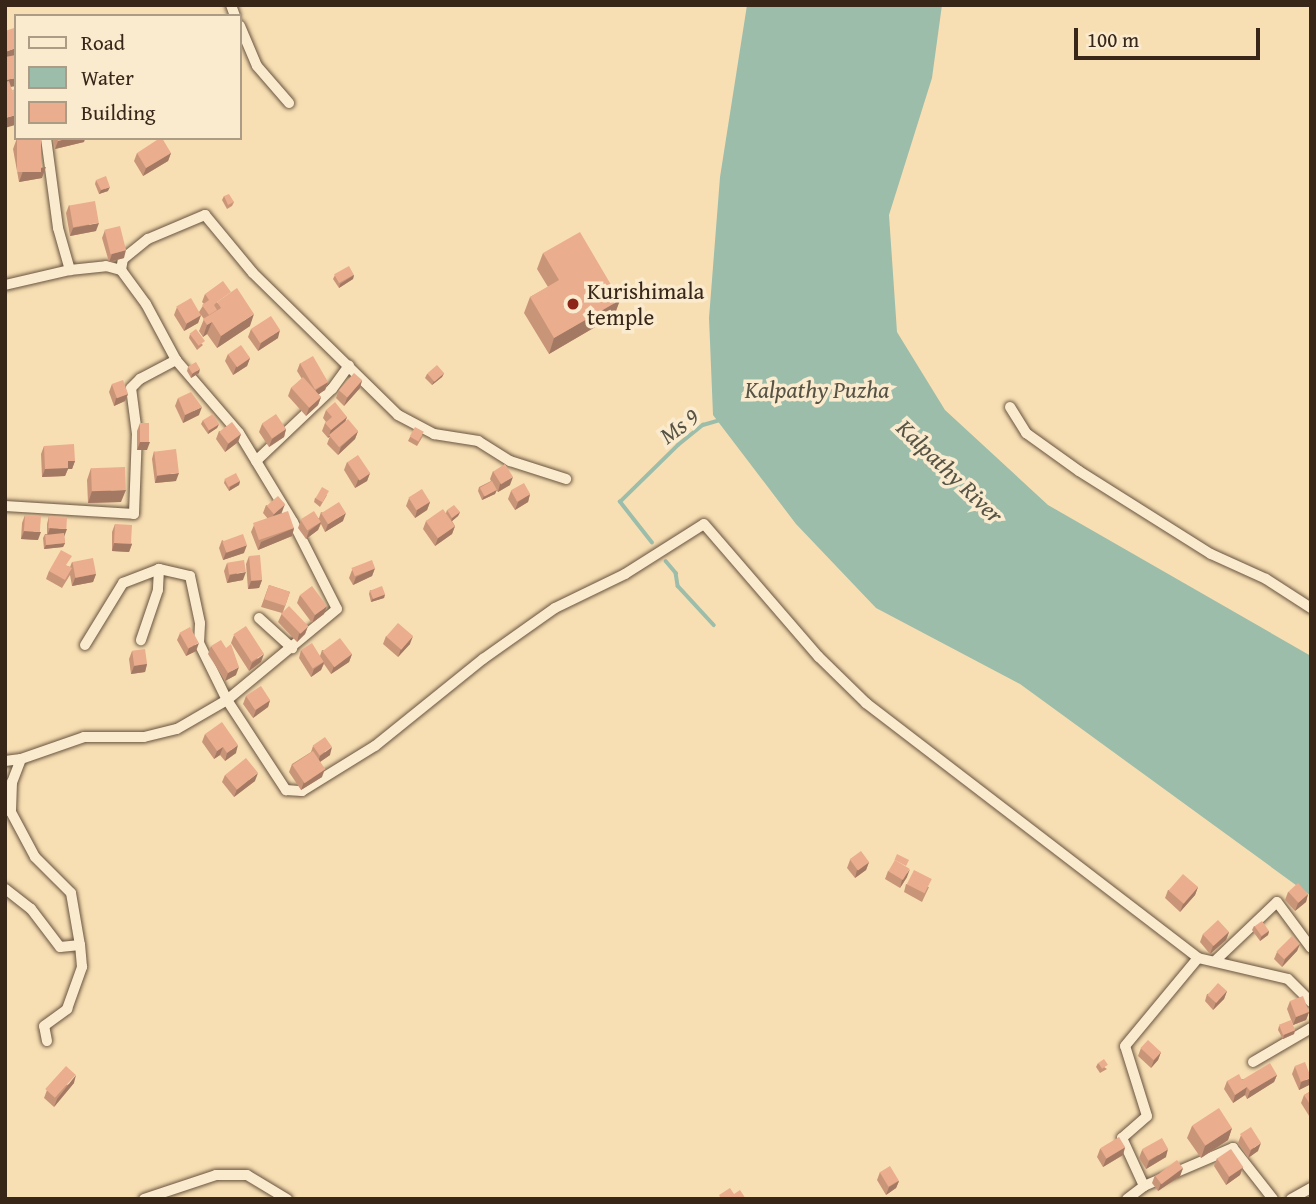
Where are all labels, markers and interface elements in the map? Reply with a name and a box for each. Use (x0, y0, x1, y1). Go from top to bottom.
legend (14, 14, 242, 140)
scale bar (1078, 14, 1264, 58)
text: 100 m (1087, 24, 1139, 55)
text: Road (81, 27, 125, 58)
text: Water (81, 62, 134, 93)
text: Building (81, 97, 155, 128)
place label: Kurishimala temple (587, 277, 704, 331)
marker: Kurishimala temple (565, 296, 581, 312)
water label: Kalpathy Puzha (745, 376, 889, 404)
water label: Ms 9 (654, 402, 704, 450)
water label: Kalpathy River (891, 413, 1009, 529)

